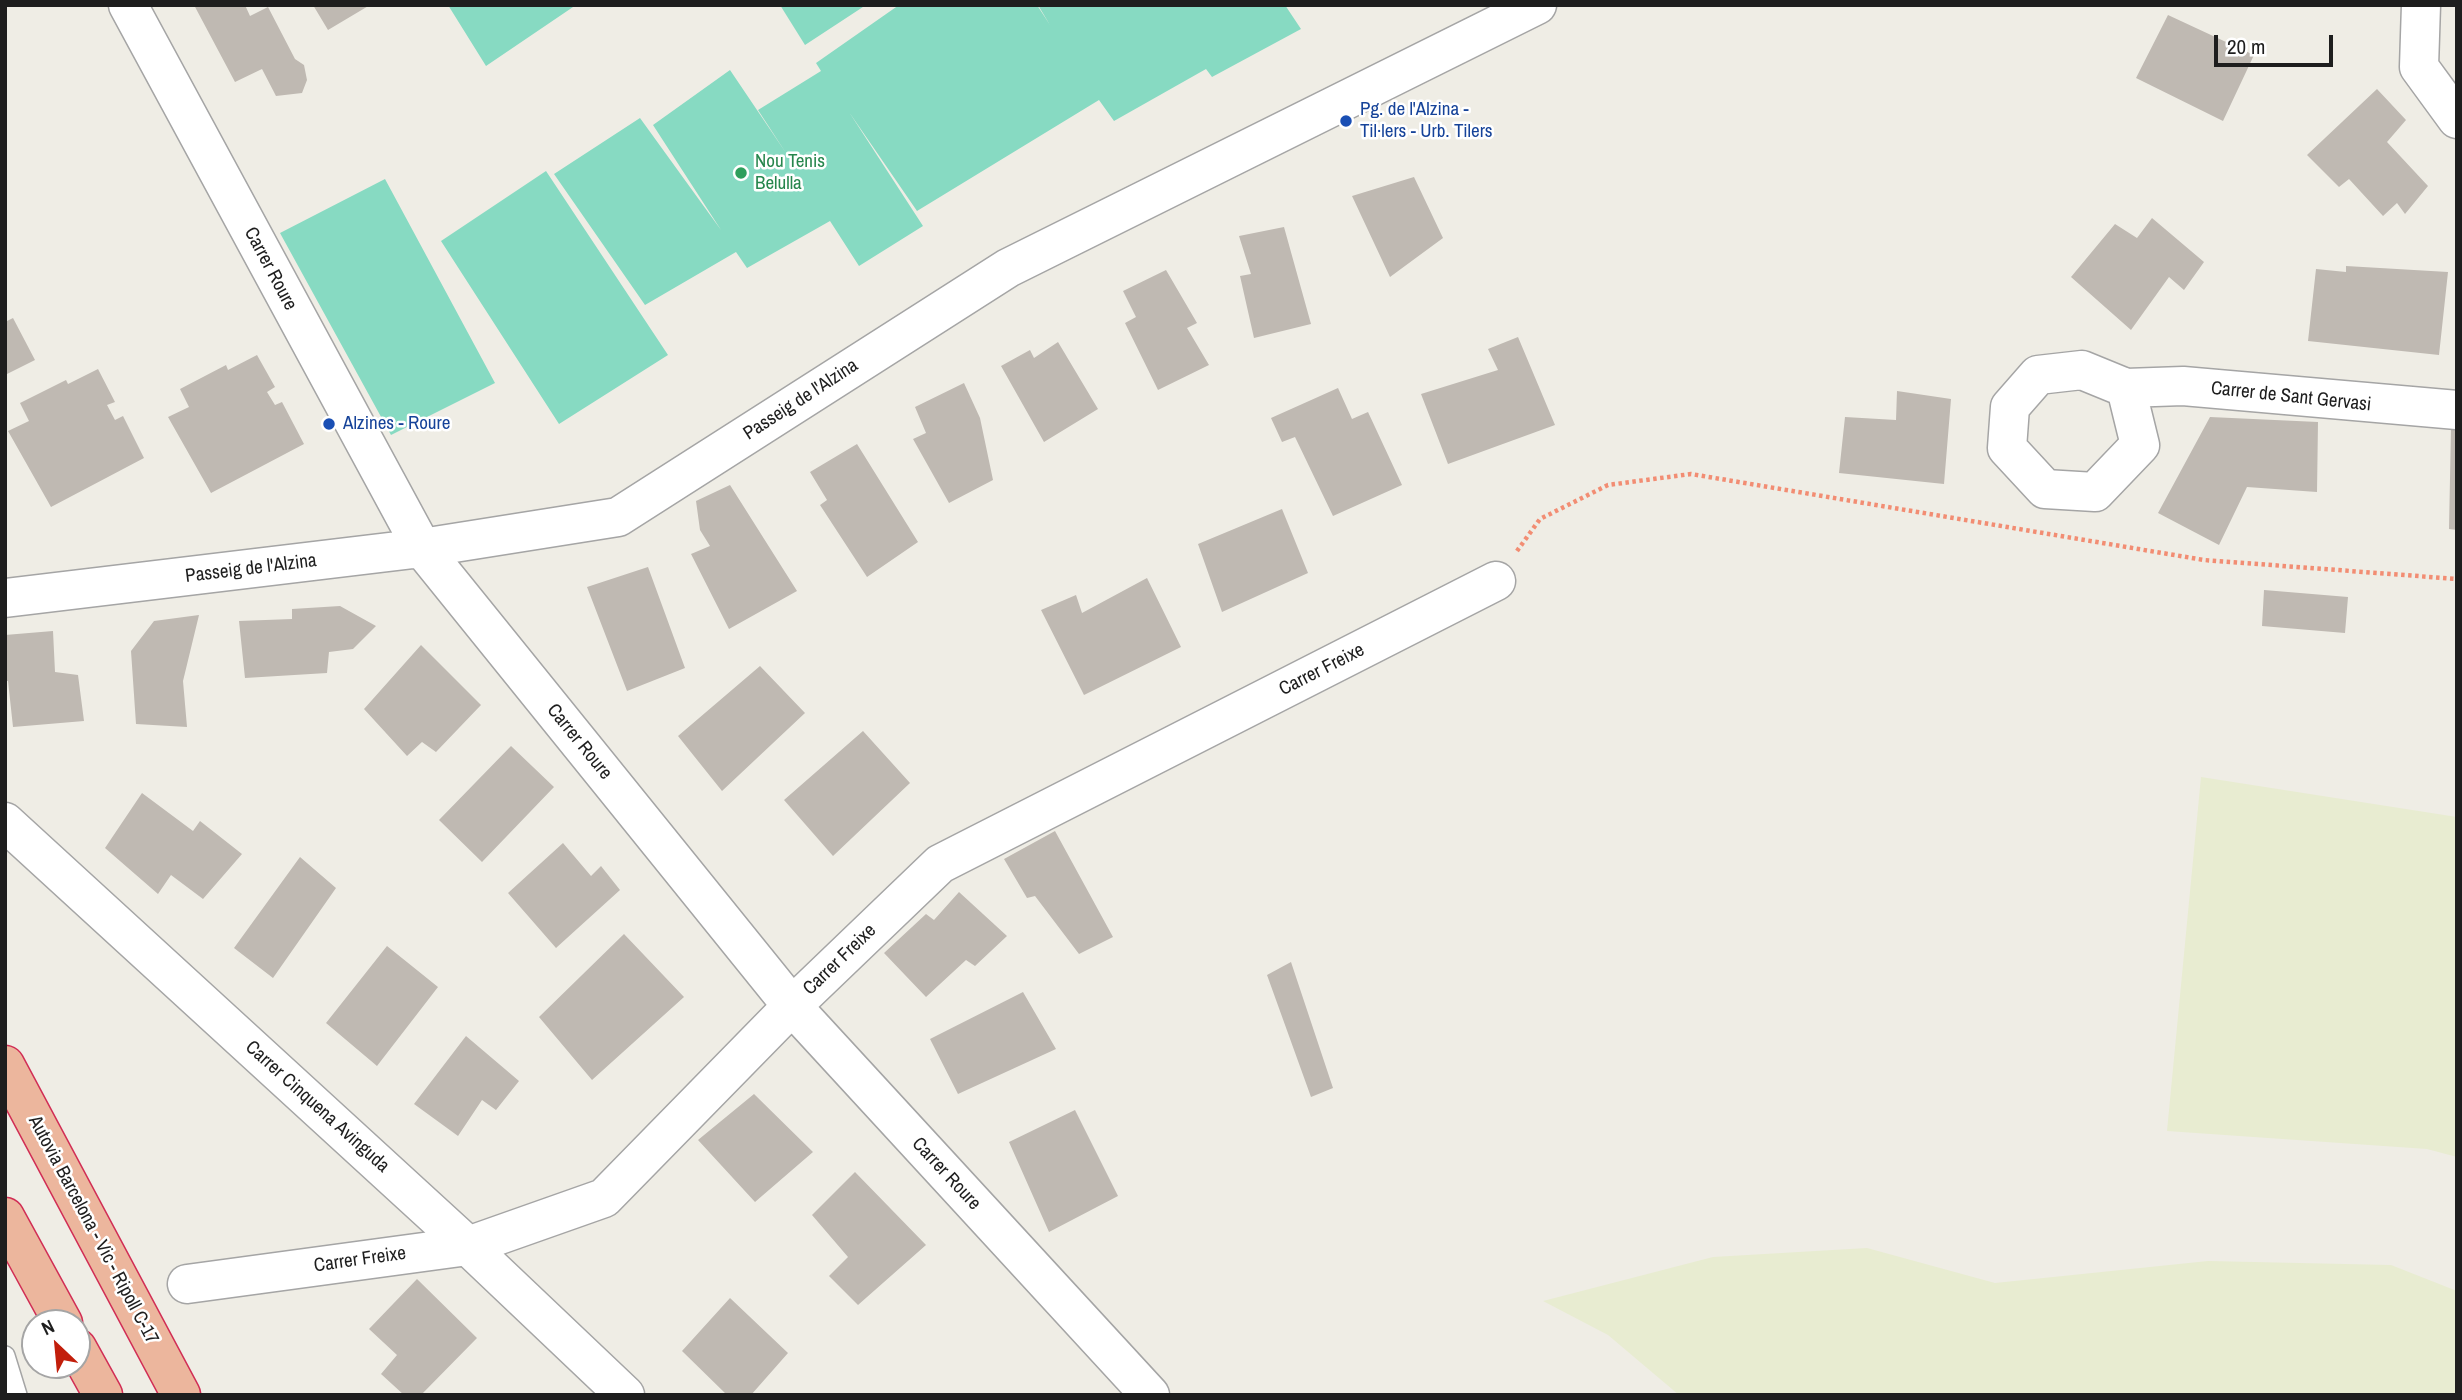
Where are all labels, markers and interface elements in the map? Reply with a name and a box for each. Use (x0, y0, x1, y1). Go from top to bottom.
scale bar (2217, 21, 2336, 65)
text: 20 m (2227, 32, 2265, 61)
place label: Pg. de l'Alzina - Til·lers - Urb. Tilers (1360, 99, 1493, 143)
marker: Pg. de l'Alzina - Til·lers - Urb. Tilers (1338, 113, 1354, 129)
place label: Nou Tenis Belulla (755, 151, 825, 195)
marker: Nou Tenis Belulla (733, 165, 749, 181)
street label: Carrer Roure (239, 224, 301, 314)
street label: Passeig de l'Alzina (739, 354, 863, 446)
street label: Carrer de Sant Gervasi (2210, 377, 2372, 417)
place label: Alzines - Roure (343, 413, 450, 435)
marker: Alzines - Roure (321, 416, 337, 432)
street label: Passeig de l'Alzina (184, 550, 318, 588)
street label: Carrer Freixe (1276, 639, 1368, 701)
street label: Carrer Roure (542, 700, 616, 784)
street label: Carrer Freixe (799, 920, 881, 1000)
street label: Carrer Cinquena Avinguda (240, 1036, 394, 1178)
street label: Autovia Barcelona - Vic - Ripoll C-17 (23, 1112, 163, 1348)
street label: Carrer Roure (907, 1133, 985, 1215)
street label: Carrer Freixe (313, 1242, 407, 1278)
north arrow (21, 1309, 91, 1379)
text: N (37, 1313, 58, 1341)

